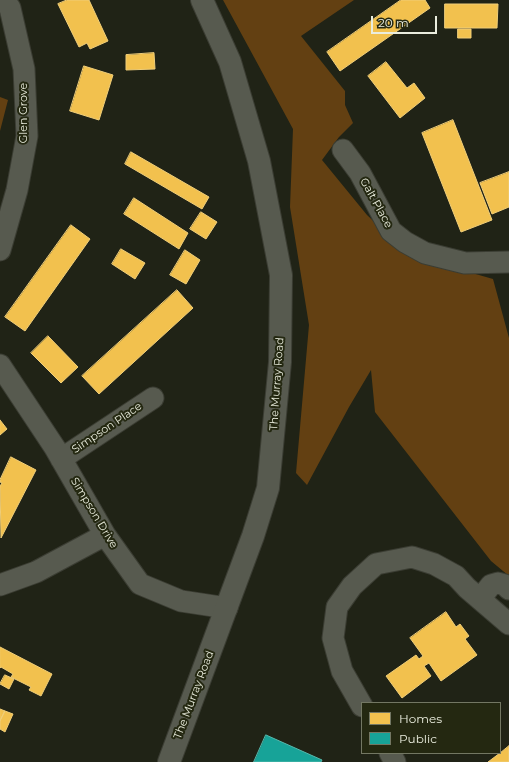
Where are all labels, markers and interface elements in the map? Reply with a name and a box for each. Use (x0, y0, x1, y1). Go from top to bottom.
scale bar (373, 8, 439, 34)
text: 20 m (378, 15, 409, 30)
street label: Glen Grove (17, 83, 31, 143)
street label: Galt Place (357, 176, 395, 230)
street label: The Murray Road (267, 337, 287, 431)
street label: Simpson Place (70, 400, 144, 456)
street label: Simpson Drive (68, 475, 120, 551)
street label: The Murray Road (171, 649, 217, 741)
legend (361, 702, 501, 754)
text: Homes (399, 711, 442, 726)
text: Public (399, 731, 437, 746)

